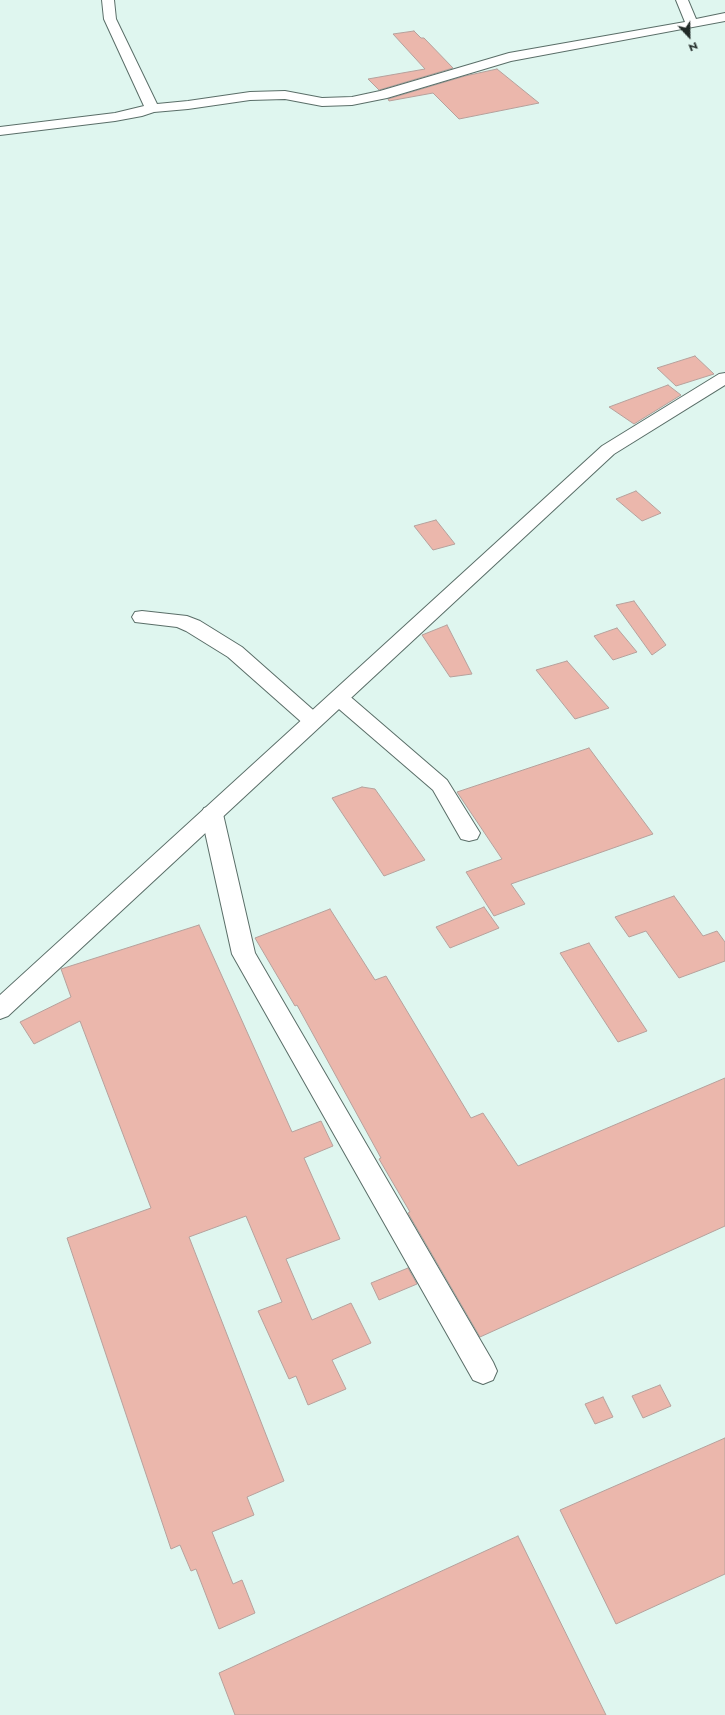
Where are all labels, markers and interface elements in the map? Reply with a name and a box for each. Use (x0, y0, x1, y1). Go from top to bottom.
north arrow (669, 16, 709, 56)
text: N (686, 38, 701, 56)

